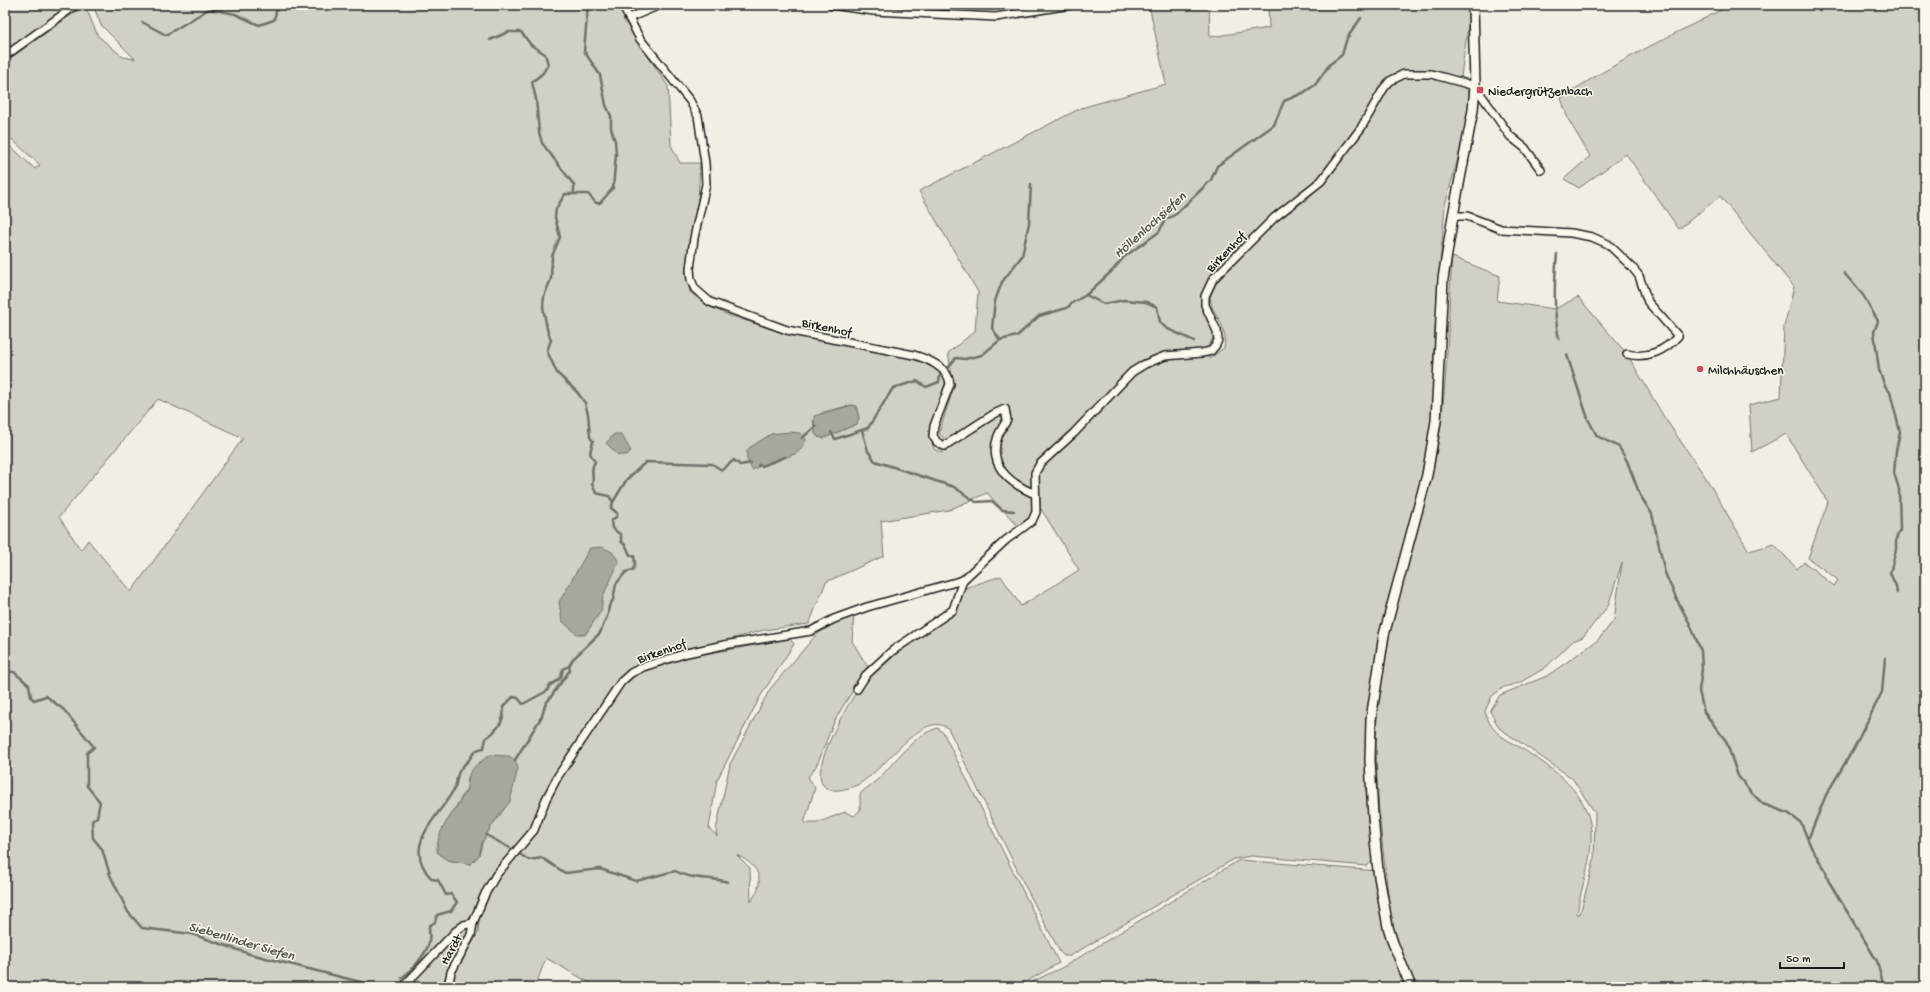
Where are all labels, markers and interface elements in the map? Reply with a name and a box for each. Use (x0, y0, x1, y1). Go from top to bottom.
marker: Niedergrützenbach (1475, 85, 1485, 95)
place label: Niedergrützenbach (1488, 85, 1592, 100)
water label: Höllenlochsiefen (1111, 189, 1191, 263)
street label: Birkenhof (1203, 229, 1250, 277)
street label: Birkenhof (799, 316, 854, 341)
marker: Milchhäuschen (1695, 364, 1705, 374)
place label: Milchhäuschen (1708, 364, 1784, 379)
street label: Birkenhof (635, 637, 689, 668)
water label: Siebenlinder Siefen (186, 919, 297, 966)
street label: Hardt (438, 931, 467, 968)
scale bar (1780, 944, 1844, 970)
text: 50 m (1786, 953, 1811, 967)

